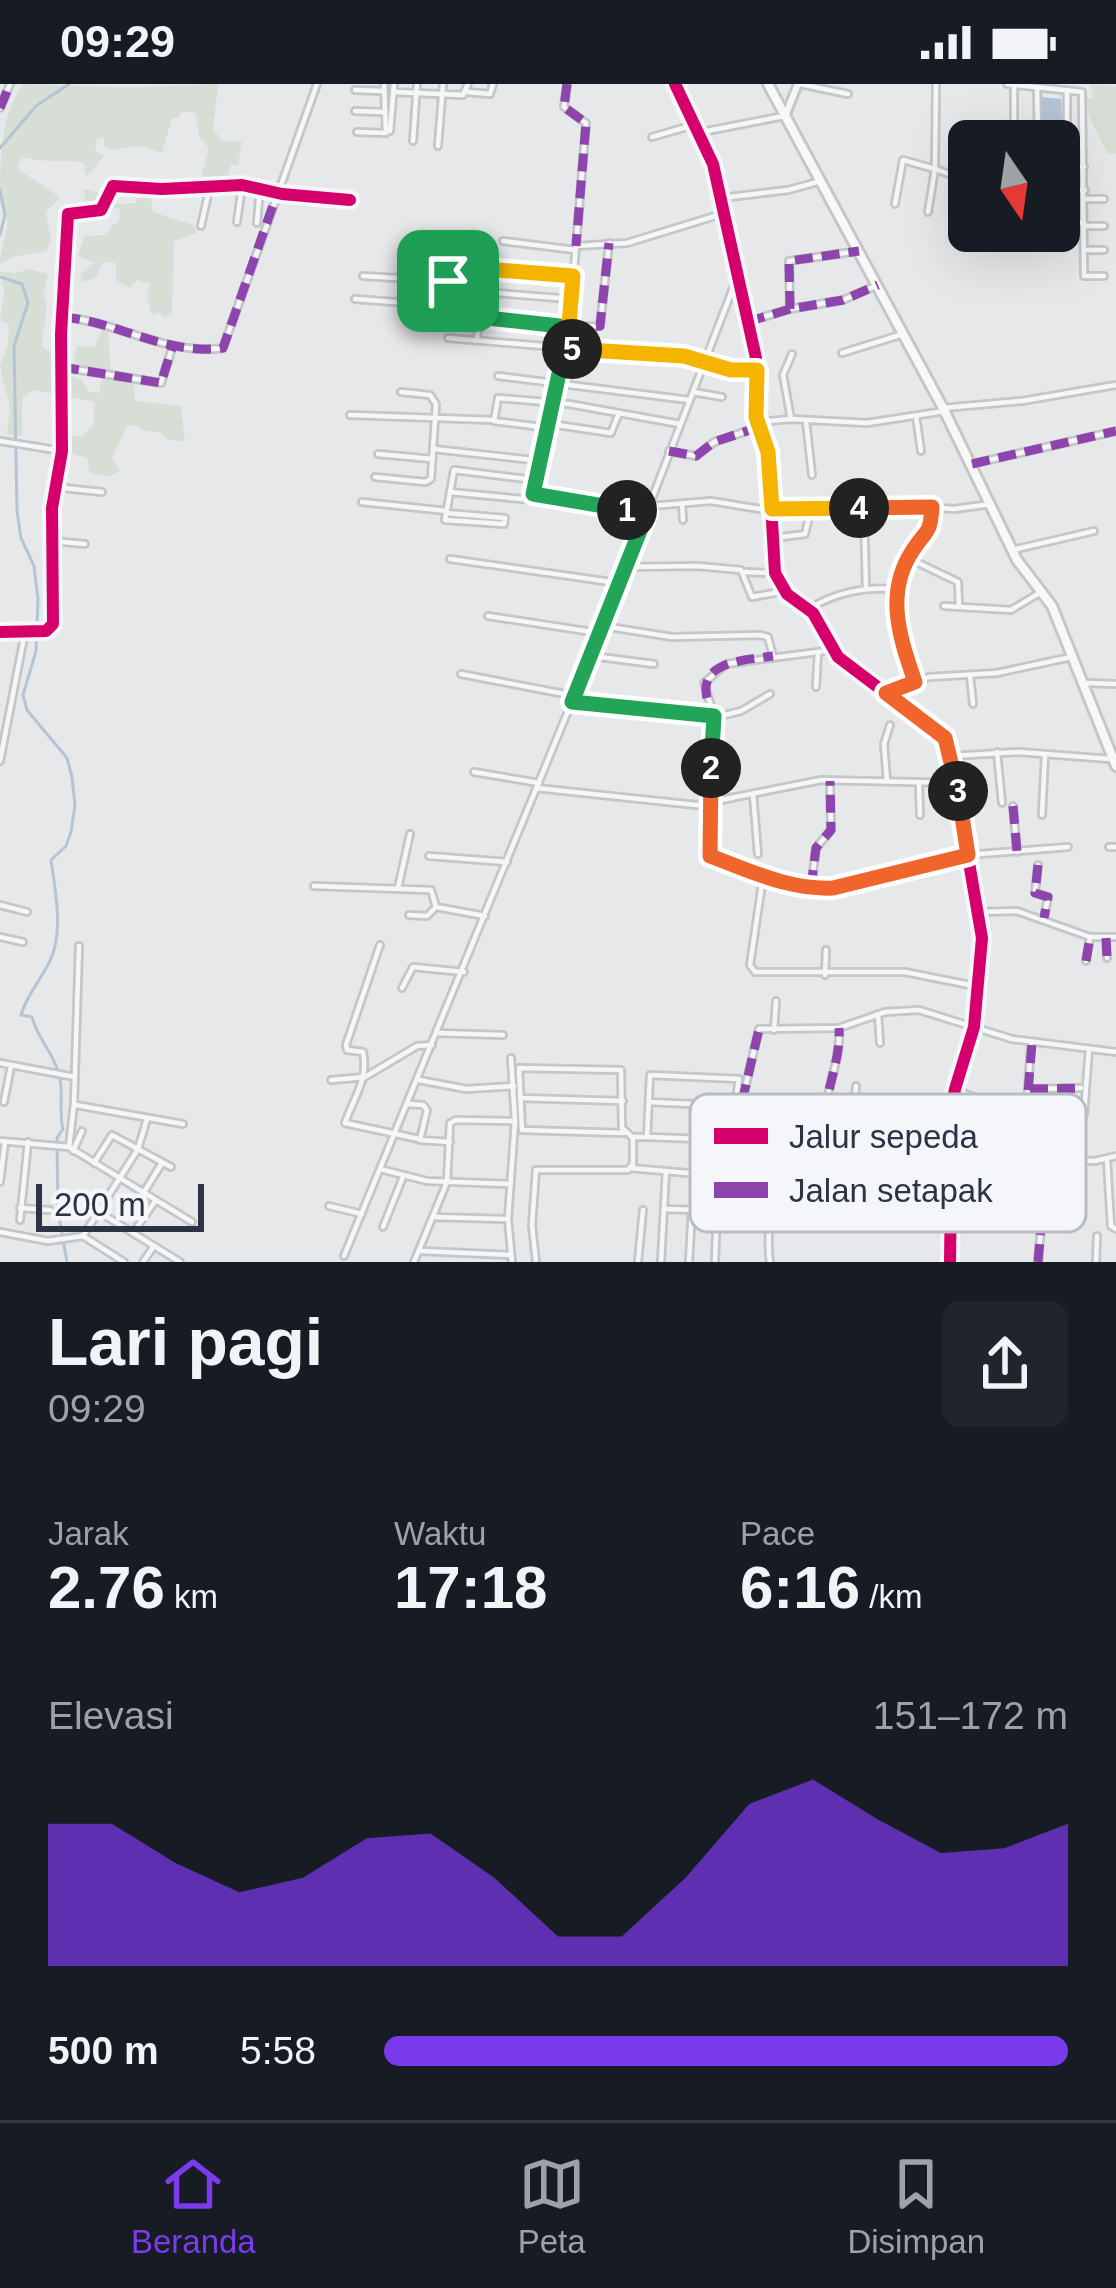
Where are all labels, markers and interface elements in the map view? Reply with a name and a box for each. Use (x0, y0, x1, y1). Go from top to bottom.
text: 09:29 (60, 16, 175, 67)
north arrow (948, 120, 1080, 252)
map controls (948, 120, 1080, 252)
pin (397, 230, 499, 332)
icon: arrive (415, 248, 481, 314)
pin: 5 (542, 319, 602, 379)
text: 5 (563, 330, 581, 367)
pin: 4 (829, 478, 889, 538)
pin: 1 (597, 480, 657, 540)
text: 4 (850, 489, 868, 526)
text: 1 (618, 491, 636, 528)
pin: 2 (681, 738, 741, 798)
text: 2 (702, 749, 720, 786)
pin: 3 (928, 761, 988, 821)
text: 3 (949, 772, 967, 809)
legend (690, 1094, 1086, 1232)
text: Jalur sepeda (789, 1118, 979, 1155)
text: Jalan setapak (789, 1172, 993, 1209)
scale bar (36, 1178, 204, 1231)
text: 200 m (54, 1186, 146, 1223)
button: share (942, 1301, 1068, 1427)
text: Lari pagi (48, 1305, 323, 1379)
text: 09:29 (48, 1387, 146, 1430)
text: Jarak (48, 1515, 129, 1552)
text: Waktu (394, 1515, 486, 1552)
text: Pace (740, 1515, 815, 1552)
text: 2.76 (48, 1554, 165, 1621)
text: 17:18 (394, 1554, 547, 1621)
text: 6:16 (740, 1554, 860, 1621)
text: km (165, 1578, 218, 1615)
text: /km (860, 1578, 922, 1615)
text: Elevasi (48, 1694, 174, 1737)
text: 151–172 m (873, 1694, 1068, 1737)
text: 500 m (48, 2029, 159, 2072)
text: 5:58 (240, 2029, 316, 2072)
tab: Beranda (131, 2151, 256, 2261)
tab: Peta (518, 2151, 586, 2261)
tab: Disimpan (847, 2151, 985, 2261)

